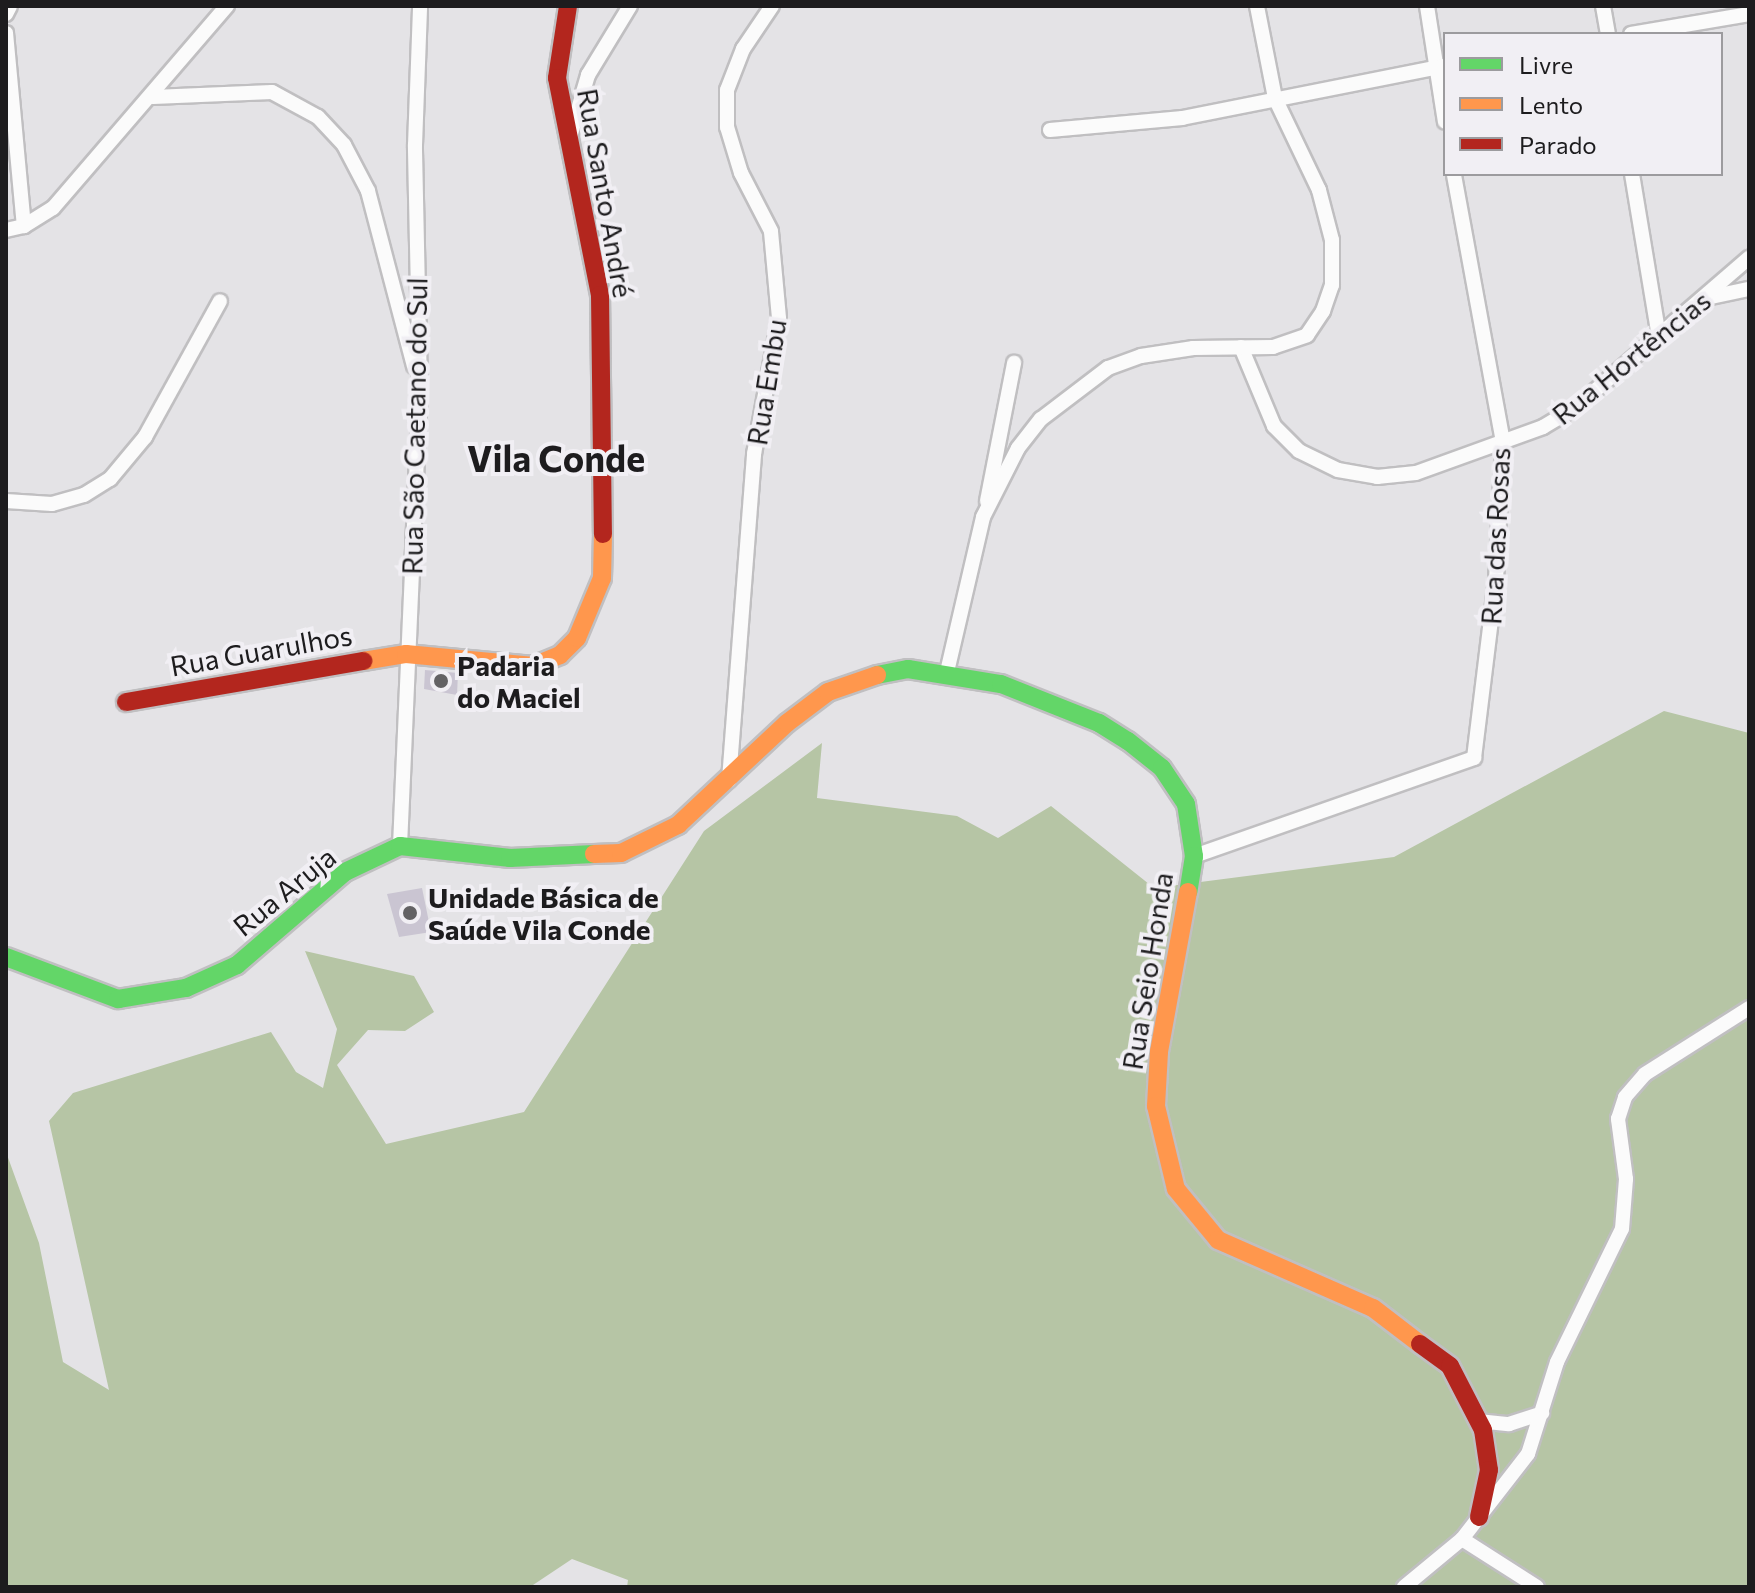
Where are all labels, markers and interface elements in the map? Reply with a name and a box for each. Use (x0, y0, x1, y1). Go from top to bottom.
legend (1443, 32, 1723, 176)
text: Livre (1519, 50, 1573, 79)
street label: Rua Santo André (571, 86, 641, 300)
text: Lento (1519, 90, 1583, 119)
text: Parado (1519, 130, 1597, 159)
street label: Rua São Caetano do Sul (395, 277, 433, 575)
street label: Rua Hortências (1545, 283, 1717, 431)
street label: Rua Embu (739, 316, 793, 448)
district label: Vila Conde (467, 436, 645, 480)
street label: Rua das Rosas (1474, 446, 1516, 626)
street label: Rua Guarulhos (167, 617, 355, 683)
place label: Padaria do Maciel (457, 648, 581, 714)
marker: Padaria do Maciel (432, 672, 450, 690)
street label: Rua Aruja (226, 839, 342, 943)
street label: Rua Seio Honda (1115, 870, 1179, 1072)
place label: Unidade Básica de Saúde Vila Conde (428, 880, 659, 946)
marker: Unidade Básica de Saúde Vila Conde (399, 902, 421, 924)

